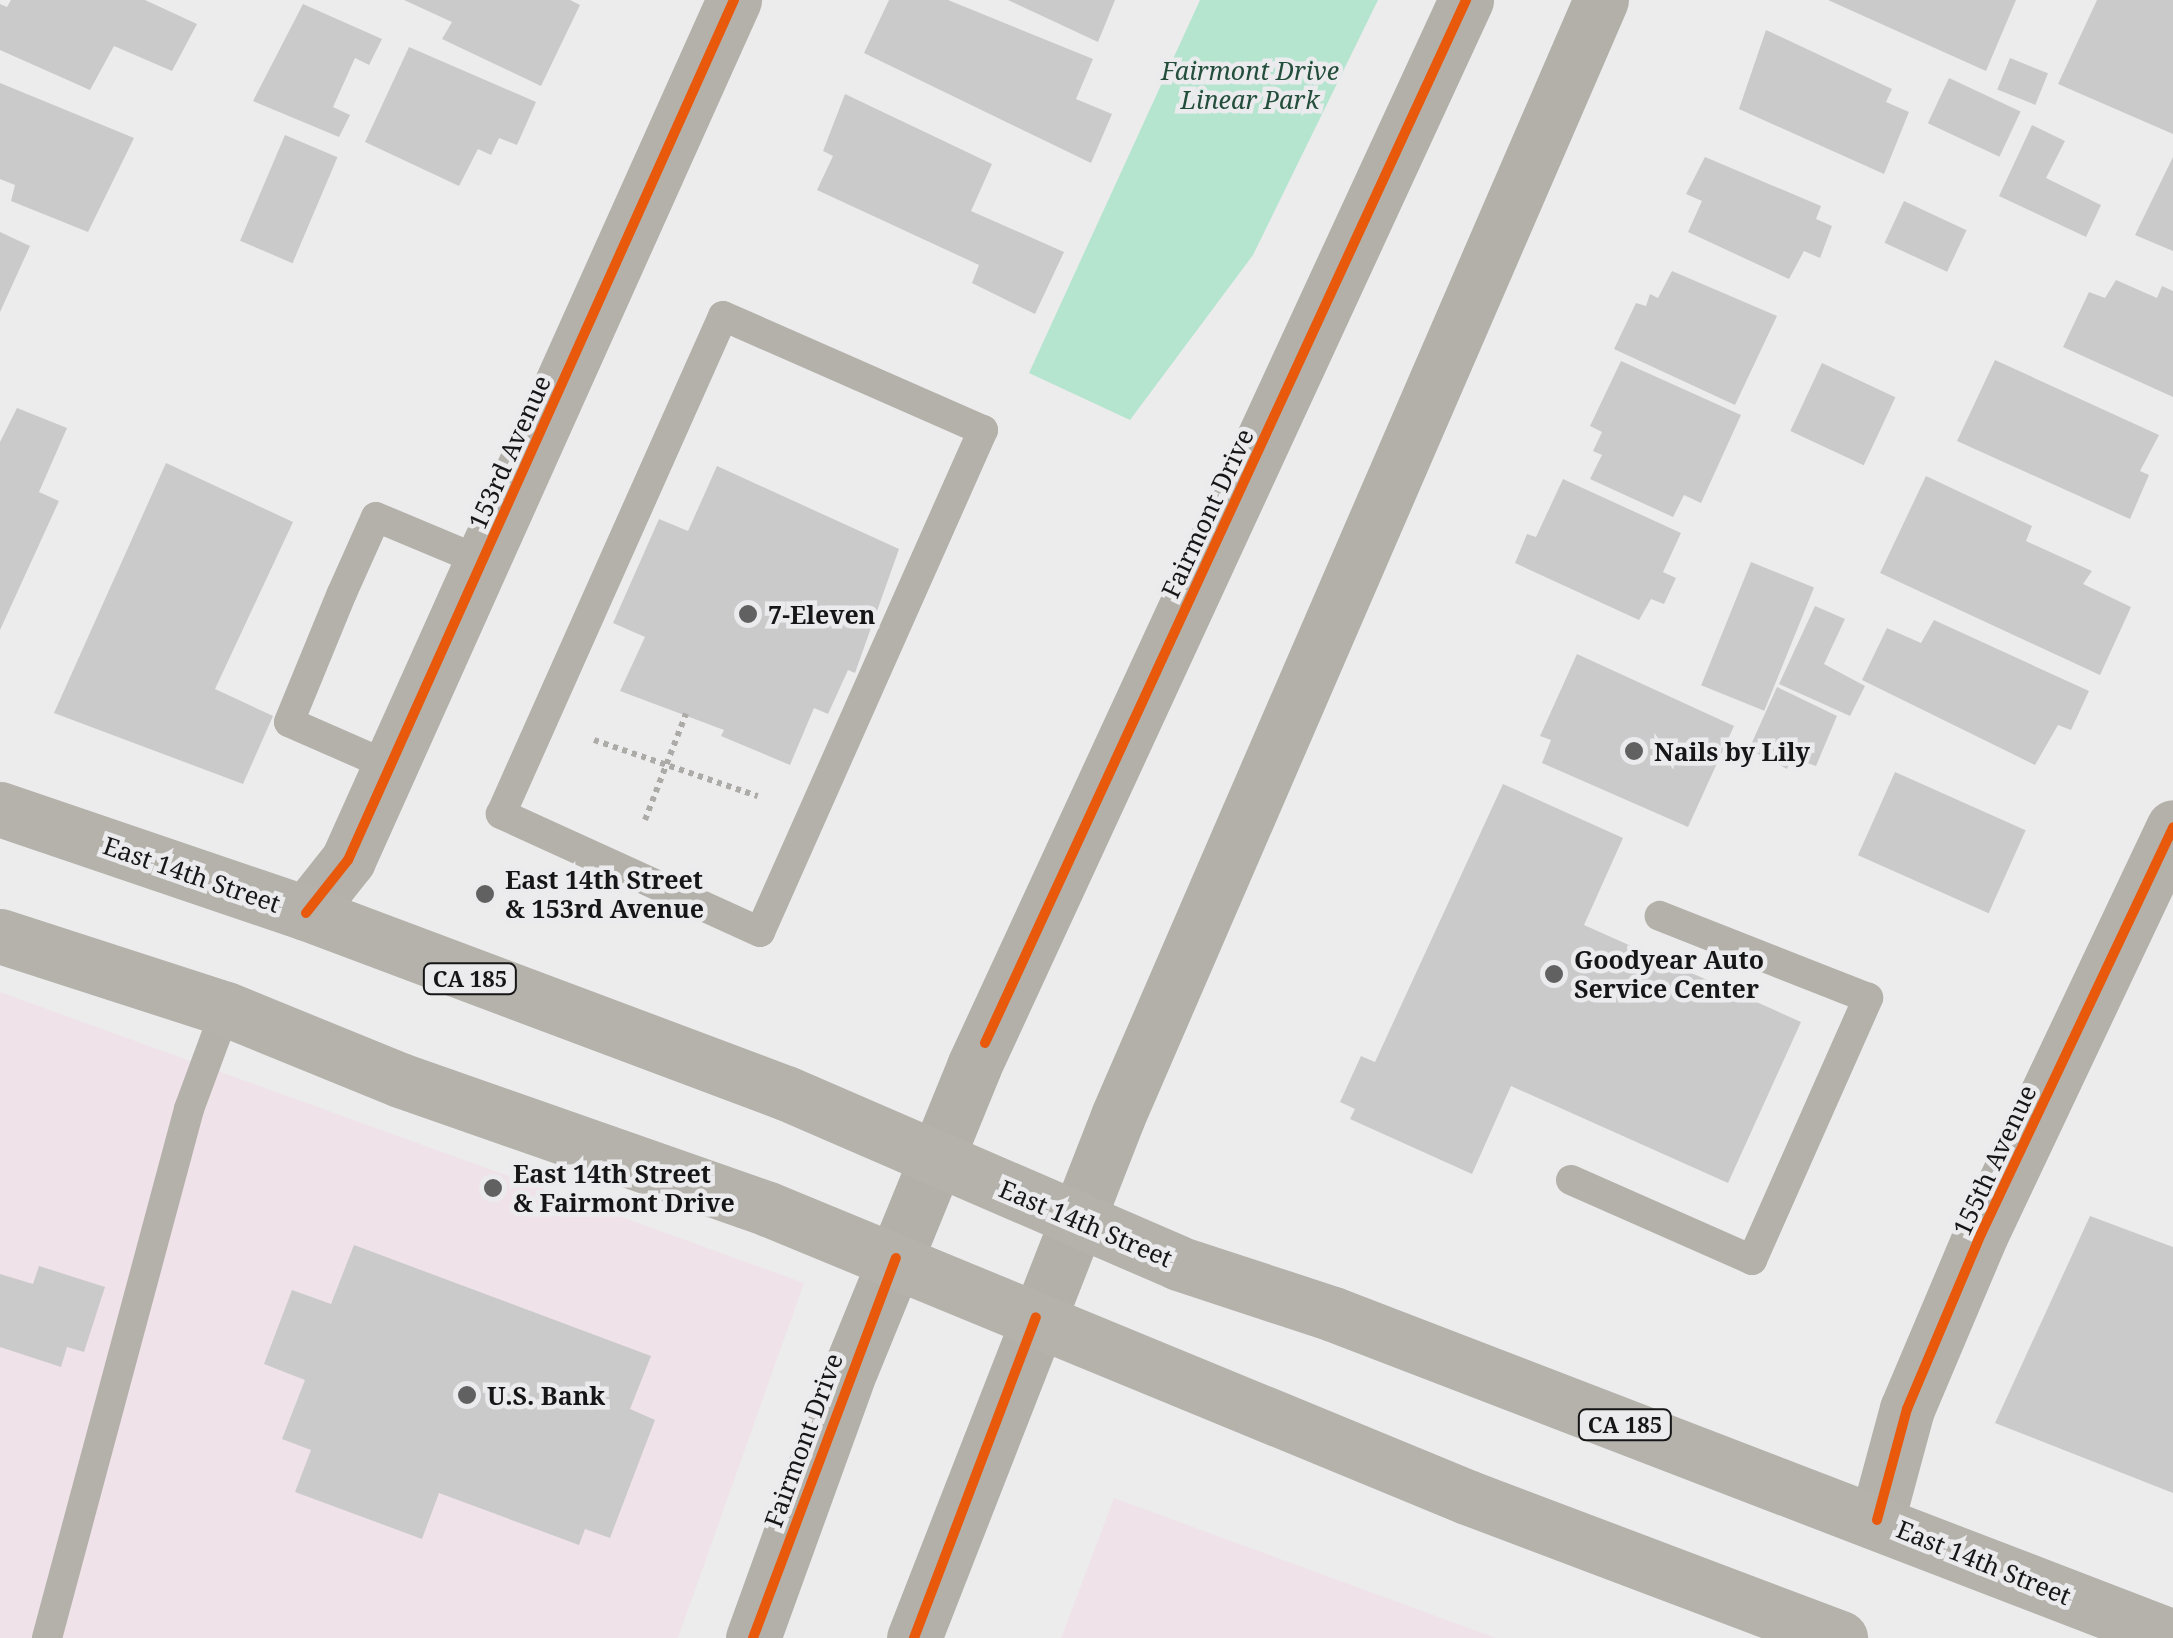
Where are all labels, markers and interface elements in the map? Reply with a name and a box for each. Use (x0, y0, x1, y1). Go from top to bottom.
park label: Fairmont Drive Linear Park (1161, 56, 1339, 115)
street label: 153rd Avenue (462, 371, 556, 533)
street label: Fairmont Drive (1155, 424, 1259, 602)
place label: 7-Eleven (768, 599, 875, 629)
marker: 7-Eleven (737, 603, 759, 625)
place label: Nails by Lily (1654, 736, 1810, 766)
marker: Nails by Lily (1623, 740, 1645, 762)
street label: East 14th Street (100, 830, 284, 918)
place label: East 14th Street & 153rd Avenue (505, 865, 704, 924)
marker: East 14th Street & 153rd Avenue (474, 883, 496, 905)
place label: Goodyear Auto Service Center (1574, 945, 1764, 1004)
road number: CA 185 (422, 962, 518, 996)
marker: Goodyear Auto Service Center (1543, 963, 1565, 985)
street label: 155th Avenue (1946, 1080, 2042, 1240)
place label: East 14th Street & Fairmont Drive (513, 1159, 735, 1218)
street label: East 14th Street (995, 1173, 1177, 1273)
marker: East 14th Street & Fairmont Drive (482, 1177, 504, 1199)
street label: Fairmont Drive (758, 1349, 848, 1531)
place label: U.S. Bank (487, 1380, 605, 1410)
marker: U.S. Bank (456, 1384, 478, 1406)
road number: CA 185 (1578, 1408, 1672, 1442)
street label: East 14th Street (1893, 1513, 2075, 1611)

